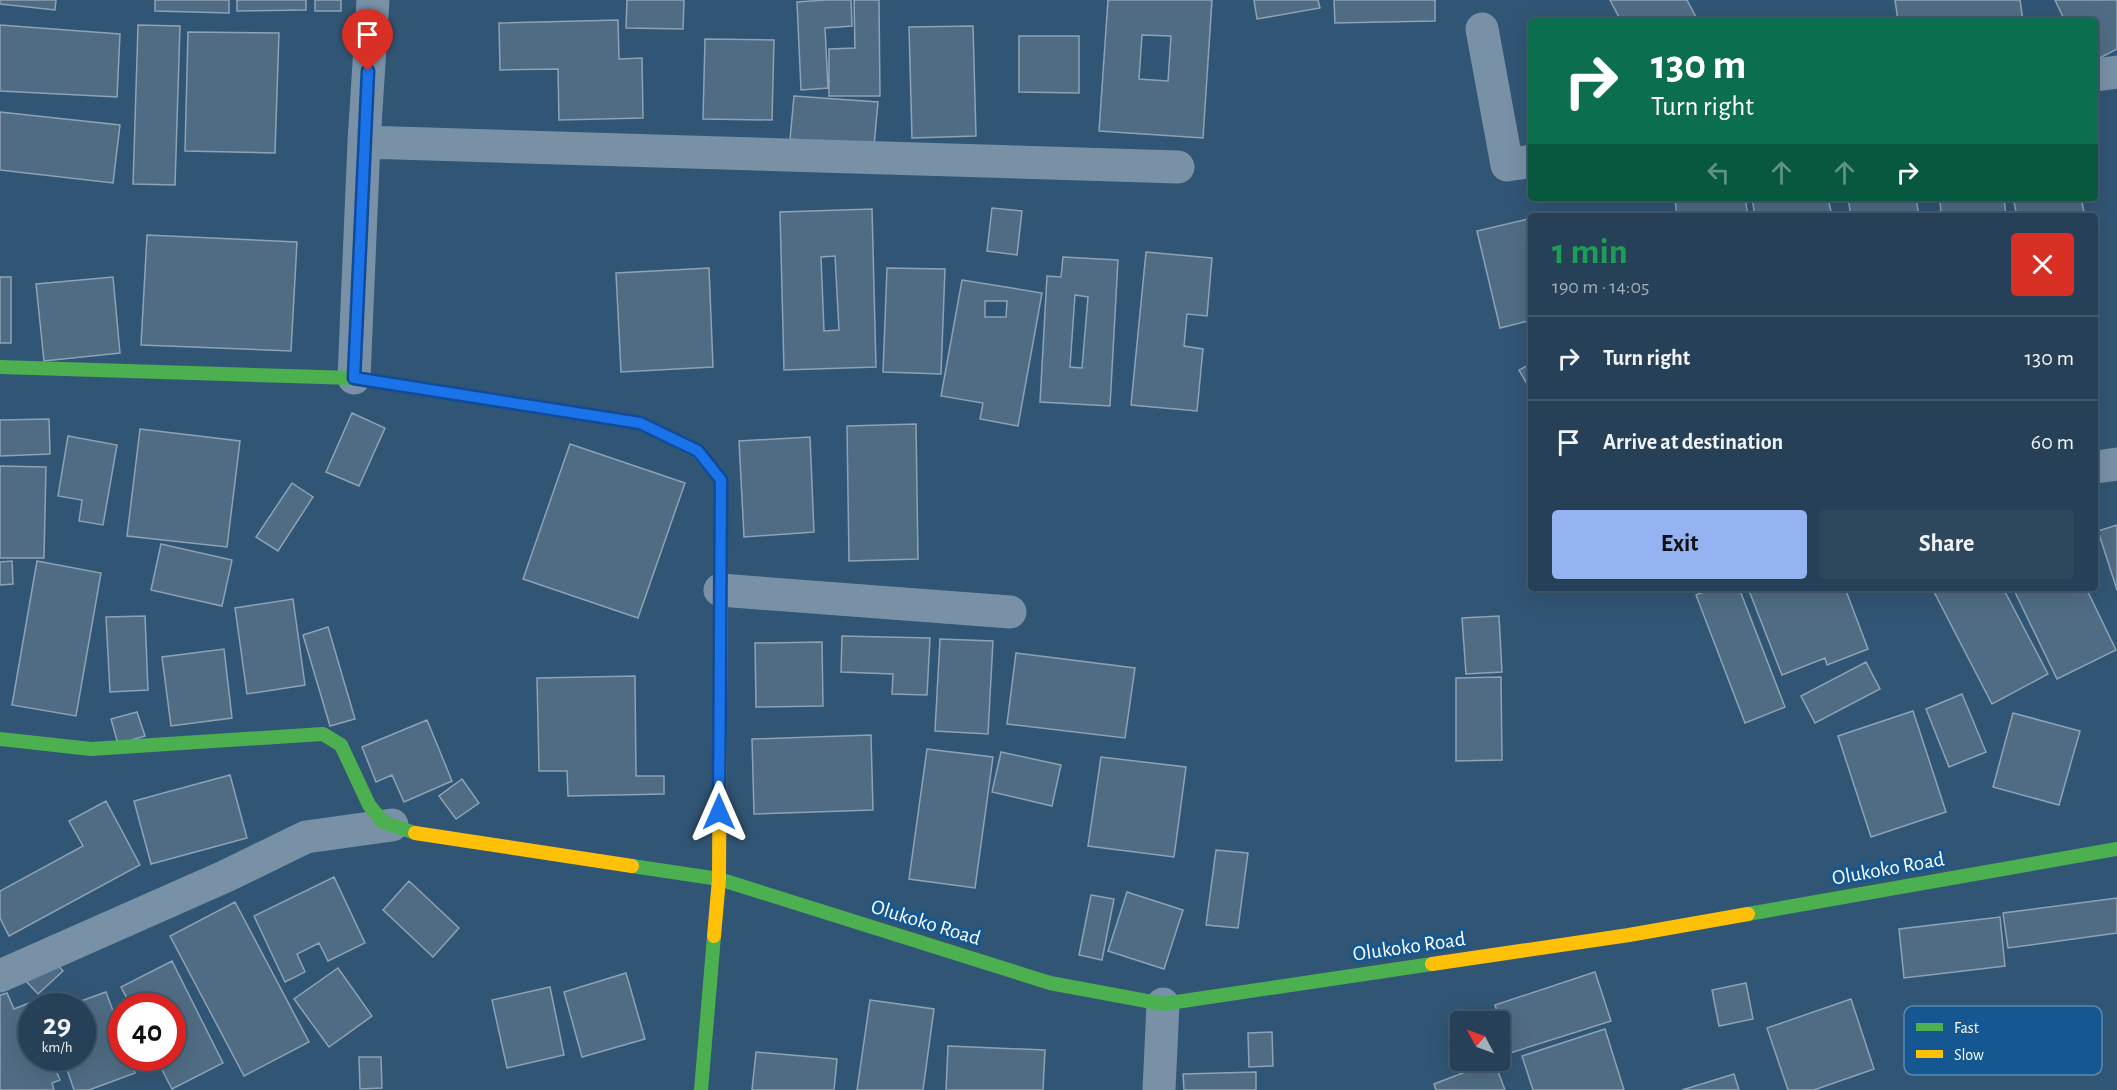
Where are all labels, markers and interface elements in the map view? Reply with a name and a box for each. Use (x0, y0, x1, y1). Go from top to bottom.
pin (342, 9, 393, 71)
icon: arrive (351, 18, 384, 51)
icon: right (1552, 42, 1630, 120)
text: 130 m (1651, 44, 1746, 86)
text: Turn right (1651, 93, 1754, 120)
icon: left (1702, 156, 1735, 189)
icon: ahead (1765, 156, 1798, 189)
icon: ahead (1828, 156, 1861, 189)
icon: right (1891, 156, 1924, 189)
button: close (2011, 233, 2074, 296)
text: 1 min (1552, 234, 1628, 270)
text: 190 m · 14:05 (1552, 277, 1649, 297)
icon: right (1552, 342, 1585, 375)
text: Turn right (1603, 347, 1690, 369)
text: 130 m (2025, 347, 2074, 369)
icon: arrive (1552, 426, 1585, 459)
text: Arrive at destination (1603, 431, 1783, 453)
text: 60 m (2031, 431, 2074, 453)
button: Exit (1552, 510, 1807, 579)
button: Share (1819, 510, 2074, 579)
position arrow (687, 780, 751, 844)
street label: Olukoko Road (1830, 848, 1946, 889)
street label: Olukoko Road (868, 896, 983, 949)
street label: Olukoko Road (1351, 928, 1467, 965)
speed limit sign: 40 (108, 993, 186, 1071)
legend (1904, 1006, 2102, 1075)
text: 29 (43, 1010, 71, 1040)
north arrow (1450, 1011, 1510, 1071)
map controls (1450, 1011, 1510, 1071)
text: Fast (1954, 1020, 1979, 1036)
text: km/h (42, 1040, 72, 1055)
text: Slow (1954, 1047, 1984, 1063)

